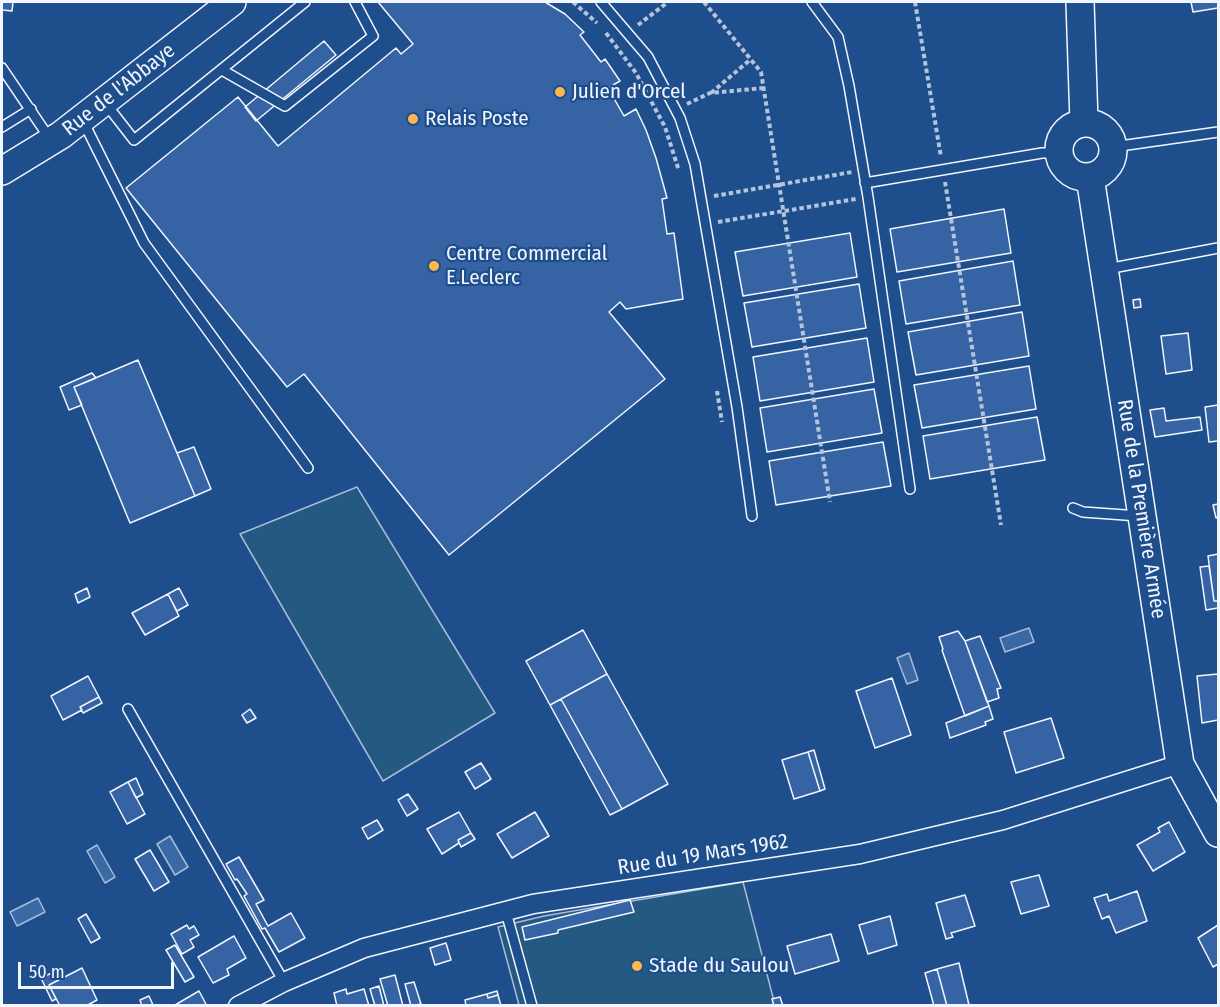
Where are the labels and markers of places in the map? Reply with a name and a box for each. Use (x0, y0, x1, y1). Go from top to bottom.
place label: Julien d'Orcel (572, 79, 686, 105)
marker: Julien d'Orcel (553, 85, 567, 99)
place label: Relais Poste (425, 106, 529, 132)
marker: Relais Poste (406, 112, 420, 126)
place label: Centre Commercial E.Leclerc (446, 241, 607, 291)
marker: Centre Commercial E.Leclerc (427, 259, 441, 273)
place label: Stade du Saulou (649, 953, 789, 979)
marker: Stade du Saulou (630, 959, 644, 973)

